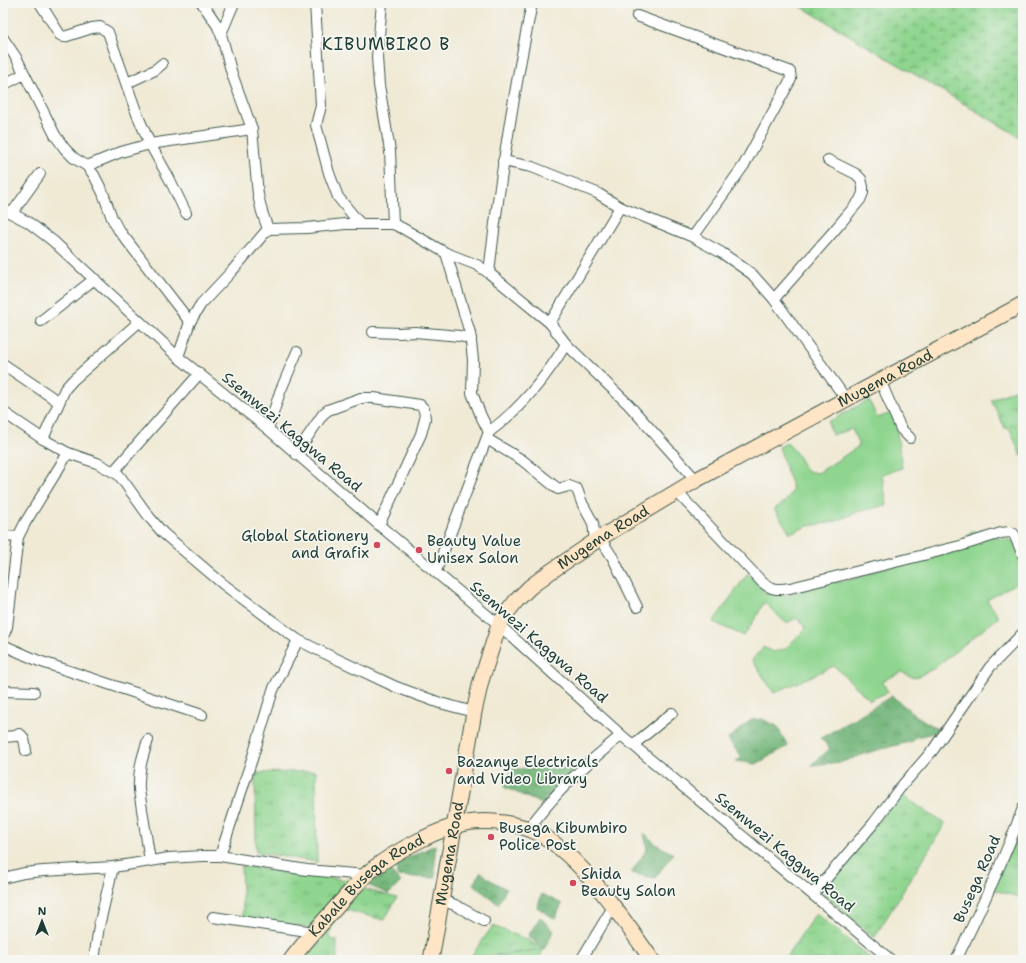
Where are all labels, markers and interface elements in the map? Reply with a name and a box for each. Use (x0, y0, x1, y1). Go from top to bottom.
district label: KIBUMBIRO B (322, 33, 450, 55)
street label: Mugema Road (834, 344, 937, 412)
street label: Ssemwezi Kaggwa Road (218, 368, 366, 497)
street label: Mugema Road (553, 500, 653, 574)
place label: Global Stationery and Grafix (241, 526, 369, 563)
place label: Beauty Value Unisex Salon (427, 531, 521, 568)
marker: Global Stationery and Grafix (372, 540, 382, 550)
marker: Beauty Value Unisex Salon (414, 545, 424, 555)
street label: Ssemwezi Kaggwa Road (466, 576, 613, 708)
place label: Bazanye Electricals and Video Library (457, 752, 599, 789)
marker: Bazanye Electricals and Video Library (444, 766, 454, 776)
street label: Ssemwezi Kaggwa Road (711, 788, 859, 917)
street label: Mugema Road (431, 799, 468, 907)
place label: Busega Kibumbiro Police Post (499, 818, 627, 855)
street label: Kabale Busega Road (304, 829, 428, 941)
marker: Busega Kibumbiro Police Post (486, 832, 496, 842)
street label: Busega Road (949, 832, 1005, 926)
place label: Shida Beauty Salon (581, 864, 676, 901)
marker: Shida Beauty Salon (568, 878, 578, 888)
north arrow (22, 901, 62, 941)
text: N (38, 904, 47, 919)

